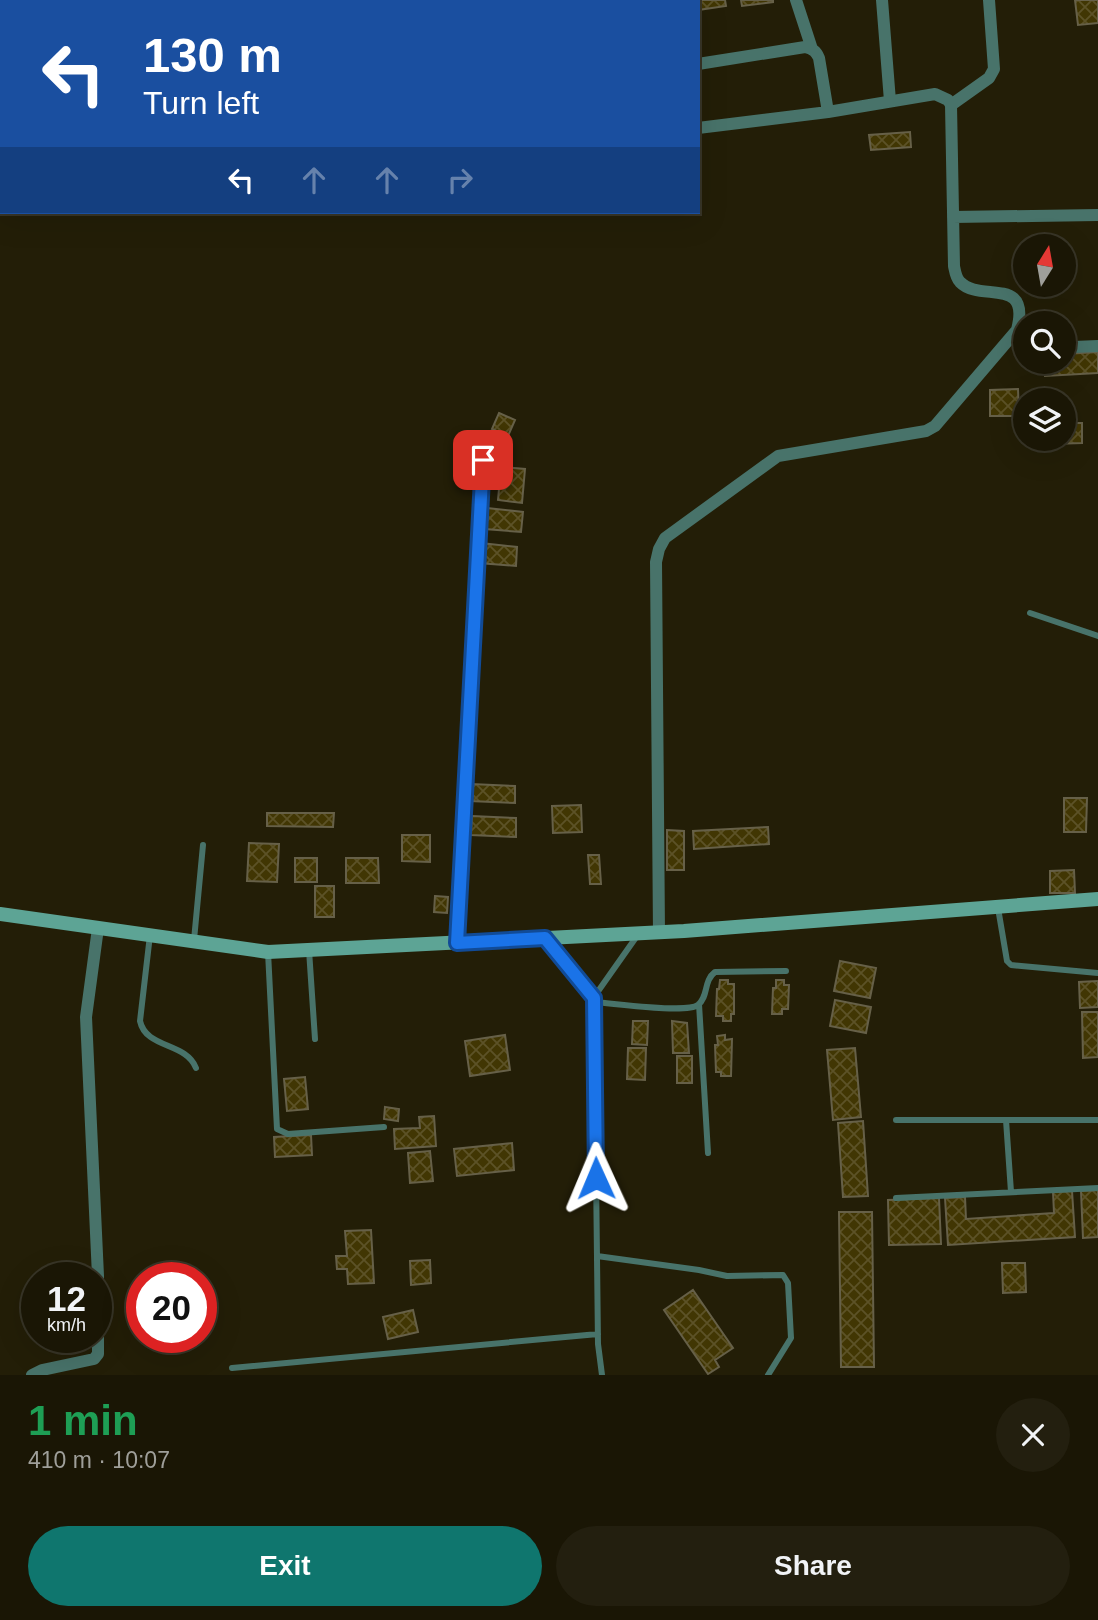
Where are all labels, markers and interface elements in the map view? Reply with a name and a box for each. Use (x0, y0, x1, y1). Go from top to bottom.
icon: left (28, 28, 119, 119)
text: 130 m (143, 28, 282, 82)
text: Turn left (143, 85, 259, 121)
icon: left (222, 161, 260, 199)
icon: ahead (295, 161, 333, 199)
icon: ahead (368, 161, 406, 199)
icon: right (441, 161, 479, 199)
north arrow (1013, 234, 1076, 298)
map controls (1013, 234, 1076, 451)
button: search (1013, 311, 1076, 374)
button: layers (1013, 388, 1076, 451)
pin (453, 430, 513, 490)
icon: arrive (464, 441, 502, 479)
position arrow (559, 1141, 633, 1215)
speed limit sign: 20 (126, 1262, 217, 1353)
text: 12 (47, 1279, 86, 1318)
text: km/h (47, 1315, 86, 1335)
text: 1 min (28, 1397, 138, 1444)
button: close (996, 1398, 1070, 1472)
text: 410 m · 10:07 (28, 1447, 170, 1473)
button: Exit (28, 1526, 542, 1606)
button: Share (556, 1526, 1070, 1606)

